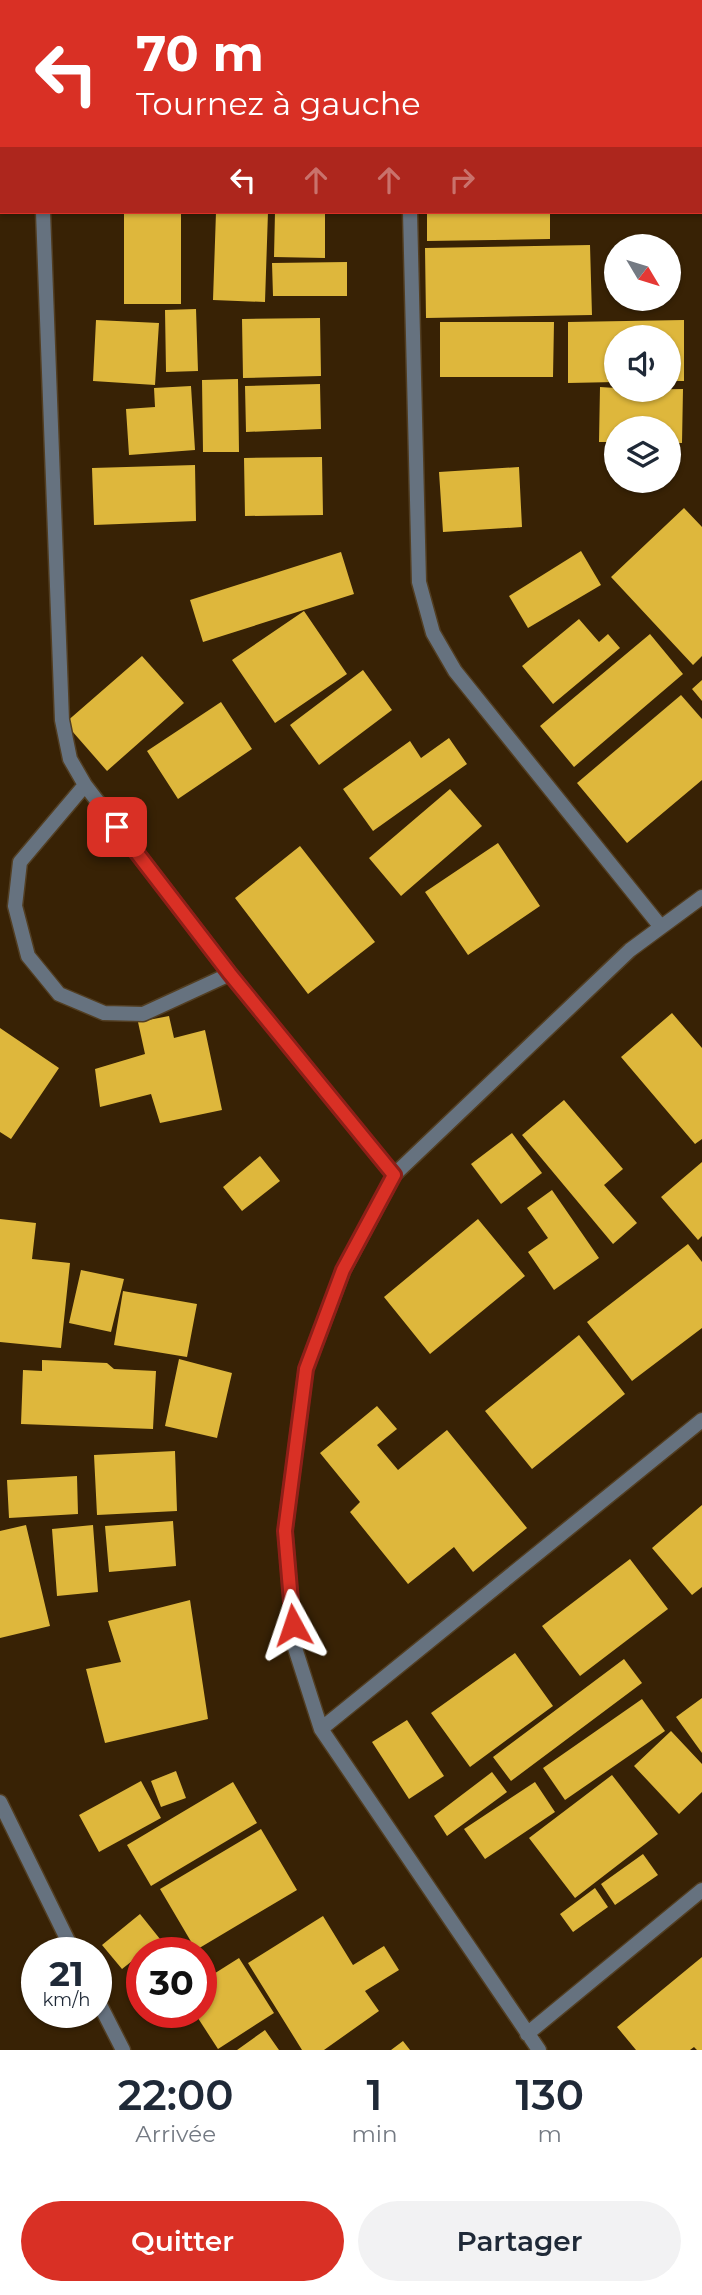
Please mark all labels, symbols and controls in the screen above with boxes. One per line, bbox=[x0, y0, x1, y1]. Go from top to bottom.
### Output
text: 70 m bbox=[136, 24, 264, 83]
icon: left bbox=[21, 28, 112, 119]
text: Tournez à gauche bbox=[136, 84, 421, 123]
icon: left bbox=[224, 161, 262, 199]
icon: ahead bbox=[297, 161, 335, 199]
icon: ahead bbox=[370, 161, 408, 199]
icon: right bbox=[443, 161, 481, 199]
north arrow bbox=[604, 234, 681, 312]
map controls bbox=[604, 234, 681, 493]
button: sound bbox=[604, 325, 681, 402]
button: layers bbox=[604, 416, 681, 493]
pin bbox=[87, 797, 147, 857]
icon: arrive bbox=[98, 808, 136, 846]
position arrow bbox=[256, 1588, 330, 1662]
speed limit sign: 30 bbox=[126, 1937, 217, 2028]
text: 21 bbox=[49, 1952, 84, 1995]
text: km/h bbox=[42, 1989, 91, 2011]
text: 22:00 bbox=[118, 2069, 234, 2121]
text: 1 bbox=[366, 2069, 382, 2121]
text: 130 bbox=[515, 2069, 584, 2121]
text: Arrivée bbox=[135, 2120, 216, 2148]
text: min bbox=[351, 2120, 398, 2148]
text: m bbox=[538, 2120, 562, 2148]
button: Quitter bbox=[21, 2201, 344, 2281]
button: Partager bbox=[358, 2201, 681, 2281]

